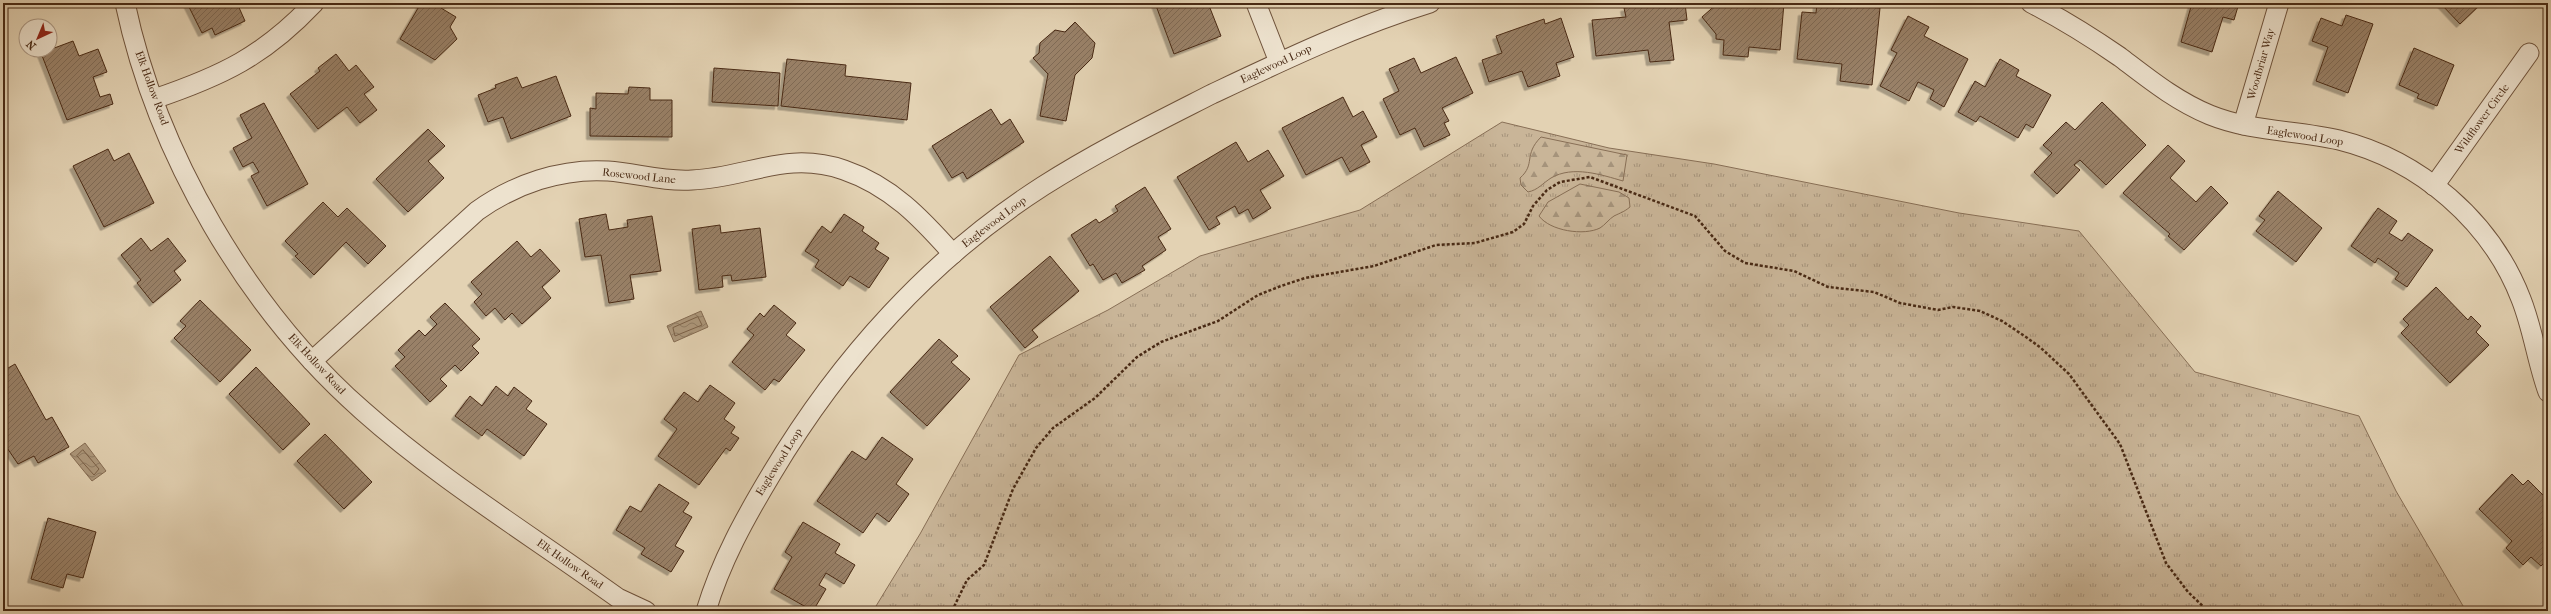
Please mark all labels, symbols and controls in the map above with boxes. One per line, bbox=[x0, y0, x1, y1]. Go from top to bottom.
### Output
north arrow bbox=[18, 18, 58, 58]
street label: Woodbriar Way bbox=[2244, 26, 2278, 102]
text: N bbox=[23, 37, 39, 52]
street label: Eaglewood Loop bbox=[1238, 42, 1314, 86]
street label: Elk Hollow Road bbox=[133, 49, 172, 128]
street label: Wildflower Circle bbox=[2452, 81, 2512, 157]
street label: Eaglewood Loop bbox=[2266, 124, 2344, 148]
street label: Rosewood Lane bbox=[602, 166, 677, 186]
street label: Eaglewood Loop bbox=[959, 194, 1029, 250]
street label: Elk Hollow Road bbox=[286, 331, 349, 398]
street label: Eaglewood Loop bbox=[753, 426, 805, 498]
street label: Elk Hollow Road bbox=[534, 536, 607, 592]

